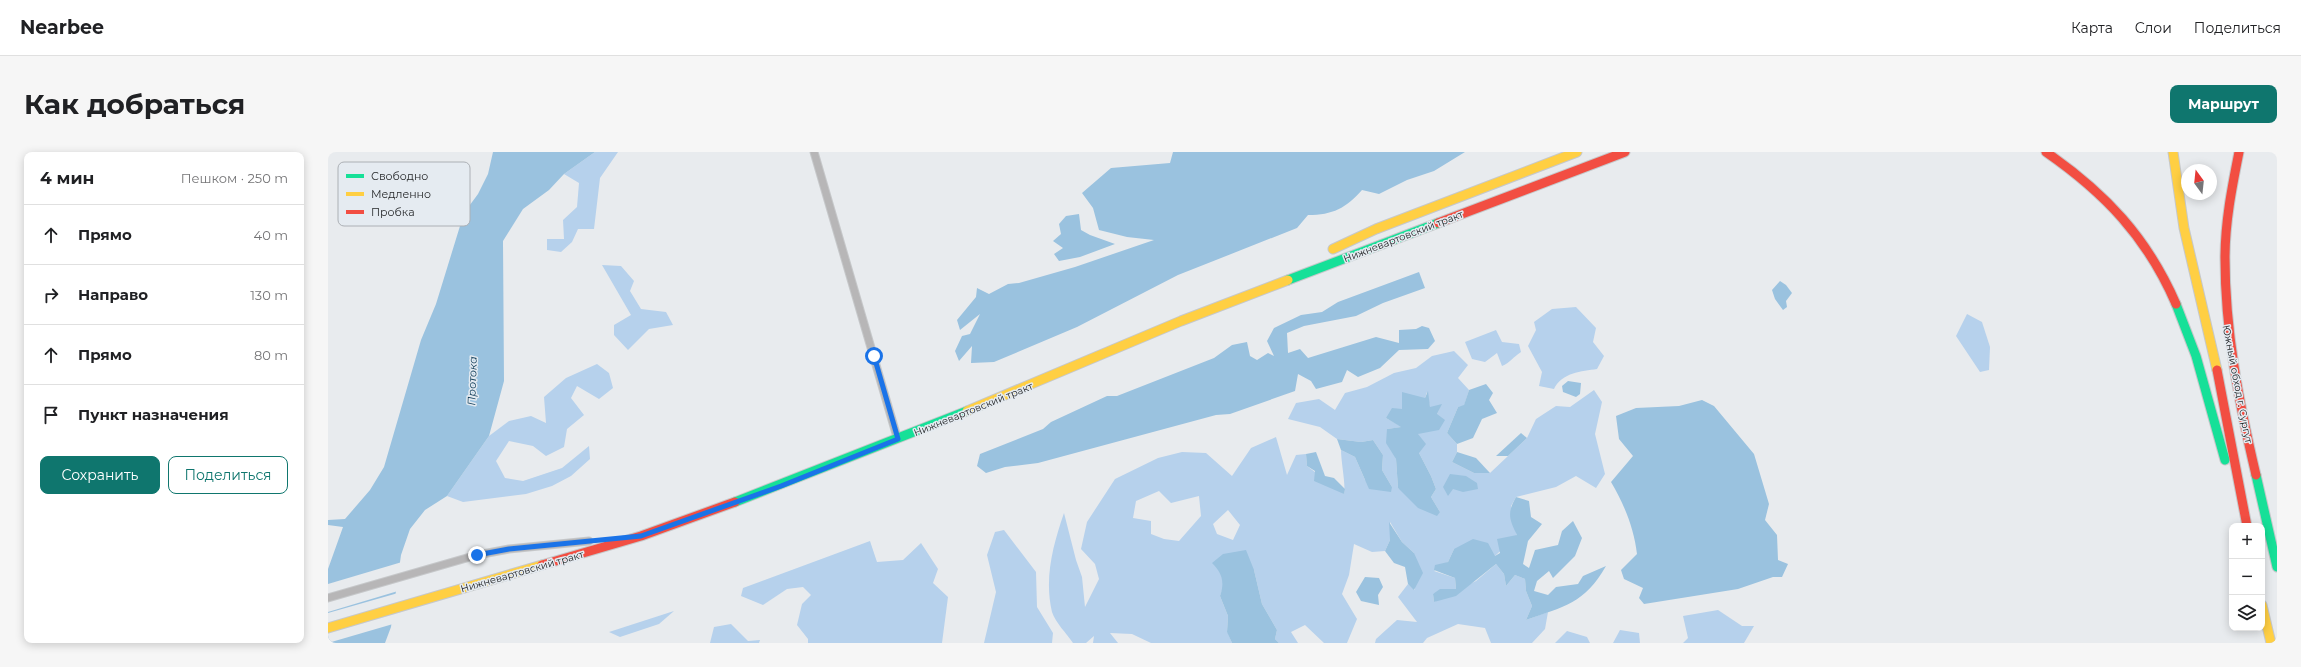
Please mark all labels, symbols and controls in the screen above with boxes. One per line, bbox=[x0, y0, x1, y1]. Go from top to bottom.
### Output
text: Nearbee bbox=[20, 16, 104, 39]
text: Карта bbox=[2071, 19, 2113, 37]
text: Слои bbox=[2135, 19, 2172, 37]
text: Поделиться bbox=[2194, 19, 2281, 37]
button: Маршрут bbox=[2170, 85, 2277, 123]
text: Как добраться bbox=[24, 87, 245, 121]
legend bbox=[338, 162, 470, 226]
north arrow bbox=[2181, 164, 2217, 200]
text: 4 мин bbox=[40, 168, 94, 188]
text: Свободно bbox=[371, 169, 428, 183]
text: Пешком · 250 m bbox=[181, 170, 288, 186]
text: Медленно bbox=[371, 187, 431, 201]
text: Пробка bbox=[371, 205, 415, 219]
street label: Нижневартовский тракт bbox=[1341, 207, 1465, 265]
icon: ahead bbox=[40, 224, 62, 246]
text: Прямо bbox=[78, 225, 132, 244]
text: 40 m bbox=[254, 227, 288, 243]
icon: right bbox=[40, 284, 62, 306]
text: Направо bbox=[78, 285, 148, 304]
text: 130 m bbox=[250, 287, 288, 303]
street label: Южный обход г. Сургут bbox=[2220, 324, 2255, 445]
icon: ahead bbox=[40, 344, 62, 366]
text: Прямо bbox=[78, 345, 132, 364]
text: 80 m bbox=[254, 347, 288, 363]
route start bbox=[865, 347, 883, 365]
water label: Протока bbox=[464, 356, 480, 406]
street label: Нижневартовский тракт bbox=[912, 379, 1035, 439]
icon: arrive bbox=[40, 404, 62, 426]
text: Пункт назначения bbox=[78, 405, 229, 424]
button: Сохранить bbox=[40, 456, 160, 494]
button: Поделиться bbox=[168, 456, 288, 494]
map controls bbox=[2229, 523, 2265, 631]
button: + bbox=[2229, 523, 2265, 559]
route end bbox=[468, 546, 486, 564]
street label: Нижневартовский тракт bbox=[459, 548, 585, 595]
button: − bbox=[2229, 559, 2265, 595]
button: layers bbox=[2229, 595, 2265, 631]

